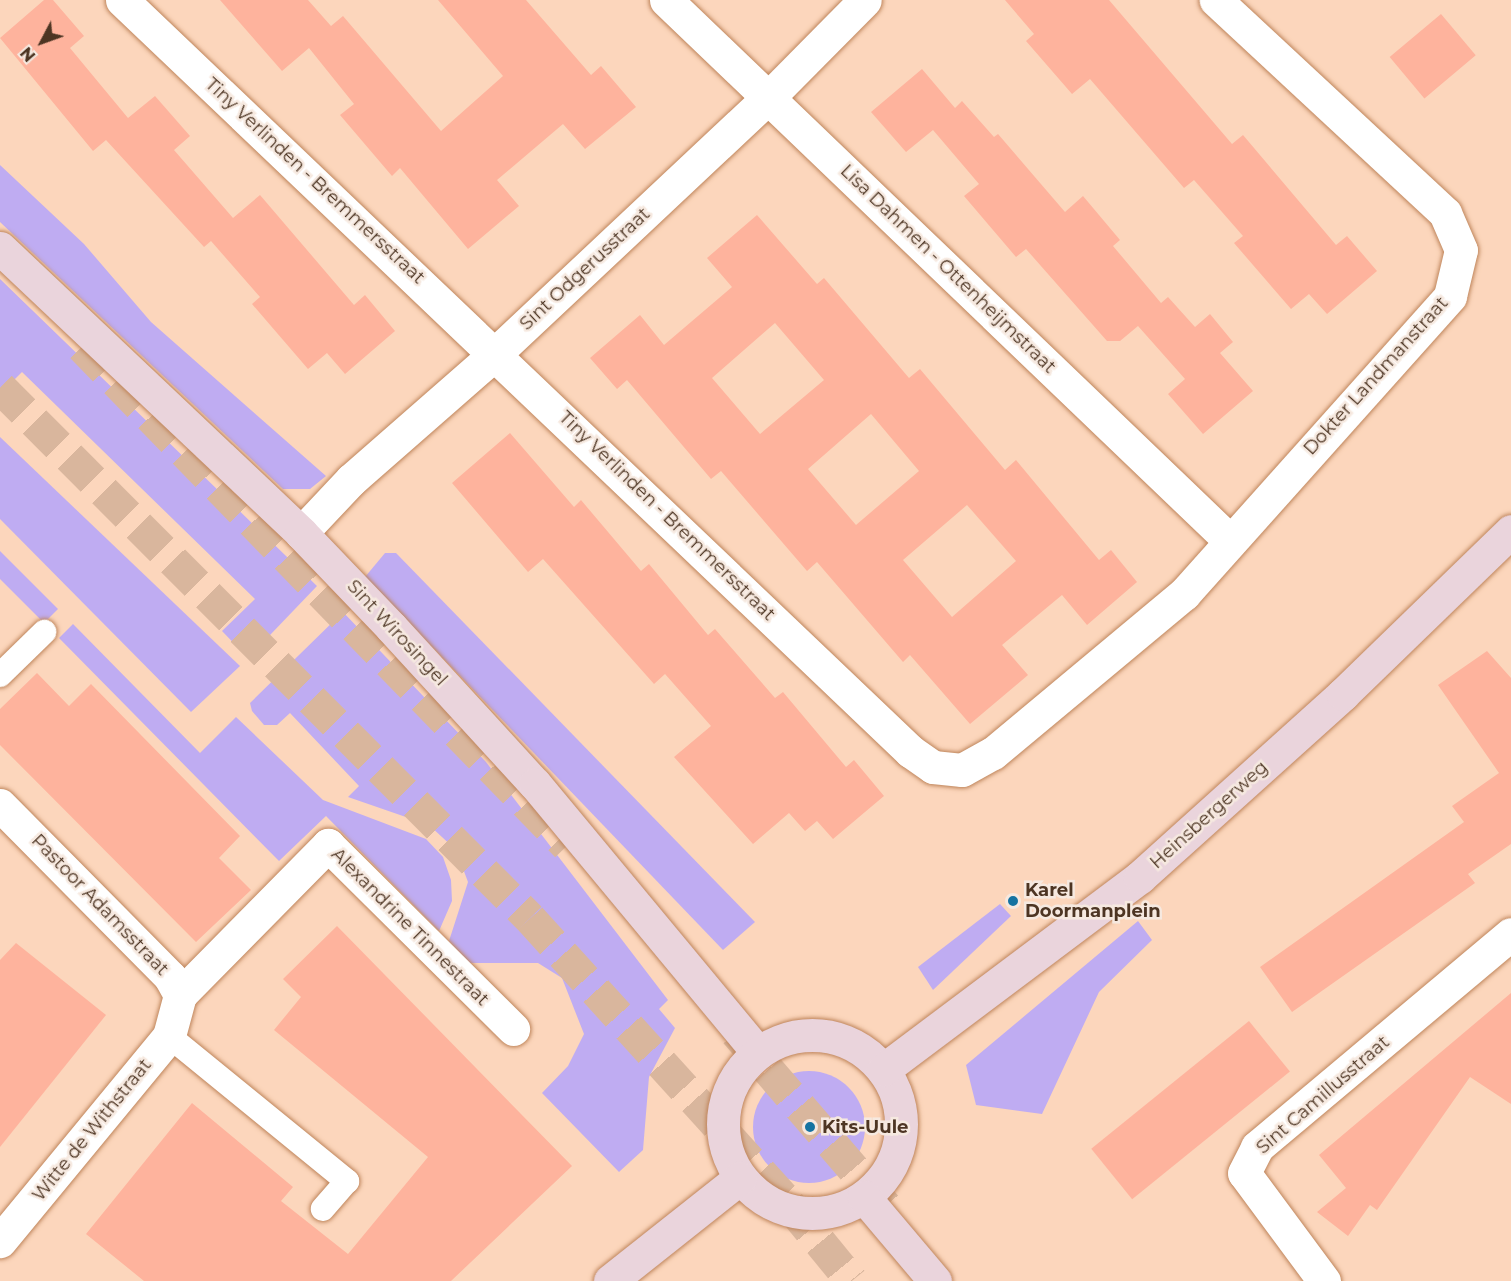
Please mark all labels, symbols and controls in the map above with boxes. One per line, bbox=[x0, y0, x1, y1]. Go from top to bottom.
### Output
north arrow bbox=[12, 12, 72, 72]
text: N bbox=[17, 43, 39, 65]
street label: Tiny Verlinden - Bremmersstraat bbox=[201, 74, 429, 288]
street label: Lisa Dahmen - Ottenheijmstraat bbox=[836, 160, 1060, 378]
street label: Sint Odgerusstraat bbox=[516, 203, 654, 335]
street label: Dokter Landmanstraat bbox=[1299, 292, 1453, 460]
street label: Tiny Verlinden - Bremmersstraat bbox=[554, 407, 780, 625]
street label: Sint Wirosingel bbox=[342, 576, 452, 690]
street label: Heinsbergerweg bbox=[1146, 757, 1272, 873]
street label: Pastoor Adamsstraat bbox=[27, 830, 173, 980]
street label: Alexandrine Tinnestraat bbox=[327, 844, 493, 1010]
place label: Karel Doormanplein bbox=[1025, 880, 1161, 922]
marker: Karel Doormanplein bbox=[1006, 894, 1020, 908]
street label: Sint Camillusstraat bbox=[1252, 1031, 1394, 1159]
street label: Witte de Withstraat bbox=[28, 1055, 156, 1205]
place label: Kits-Uule bbox=[822, 1116, 908, 1138]
marker: Kits-Uule bbox=[803, 1120, 817, 1134]

